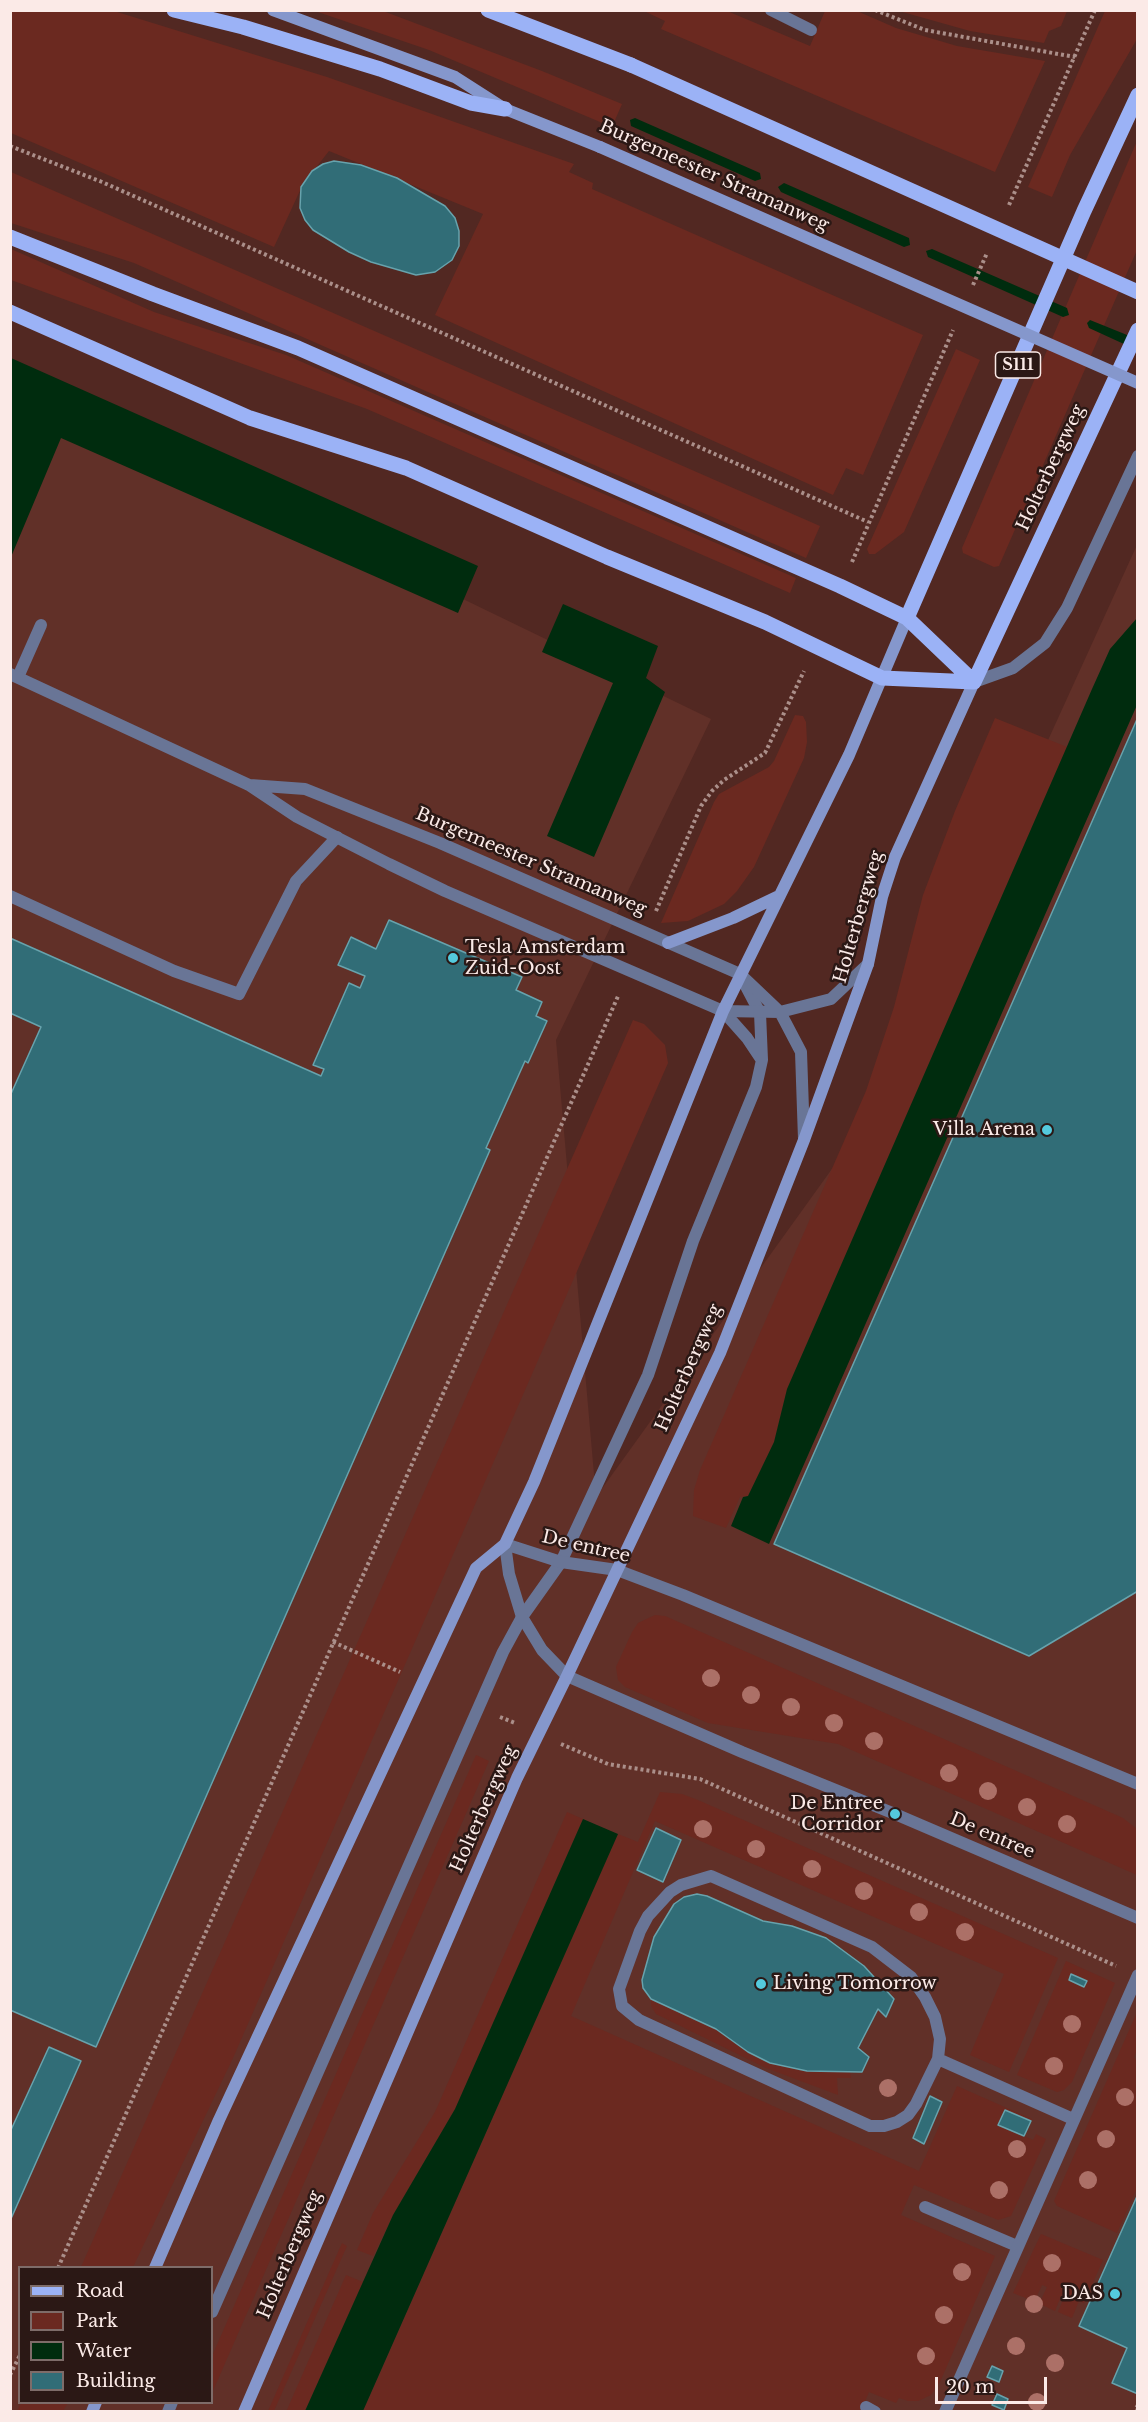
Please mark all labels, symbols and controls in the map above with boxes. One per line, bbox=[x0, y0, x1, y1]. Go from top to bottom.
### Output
street label: Burgemeester Stramanweg bbox=[596, 116, 832, 236]
road number: S111 bbox=[996, 352, 1040, 378]
street label: Holterbergweg bbox=[1012, 401, 1090, 535]
street label: Burgemeester Stramanweg bbox=[412, 803, 650, 921]
street label: Holterbergweg bbox=[830, 848, 888, 986]
place label: Tesla Amsterdam Zuid-Oost bbox=[465, 937, 625, 980]
marker: Tesla Amsterdam Zuid-Oost bbox=[446, 951, 460, 965]
place label: Villa Arena bbox=[933, 1119, 1035, 1141]
marker: Villa Arena bbox=[1040, 1123, 1054, 1137]
street label: Holterbergweg bbox=[651, 1301, 727, 1435]
street label: De entree bbox=[540, 1526, 632, 1568]
street label: Holterbergweg bbox=[446, 1742, 522, 1876]
place label: De Entree Corridor bbox=[790, 1793, 883, 1836]
marker: De Entree Corridor bbox=[888, 1807, 902, 1821]
street label: De entree bbox=[946, 1808, 1038, 1864]
place label: Living Tomorrow bbox=[773, 1973, 937, 1995]
marker: Living Tomorrow bbox=[754, 1977, 768, 1991]
street label: Holterbergweg bbox=[253, 2188, 327, 2322]
legend bbox=[18, 2266, 213, 2404]
text: Road bbox=[76, 2280, 124, 2302]
place label: DAS bbox=[1062, 2283, 1103, 2305]
marker: DAS bbox=[1108, 2287, 1122, 2301]
text: Park bbox=[76, 2310, 118, 2332]
text: Water bbox=[76, 2340, 131, 2362]
scale bar bbox=[938, 2365, 1050, 2403]
text: Building bbox=[76, 2370, 155, 2392]
text: 20 m bbox=[946, 2376, 994, 2398]

